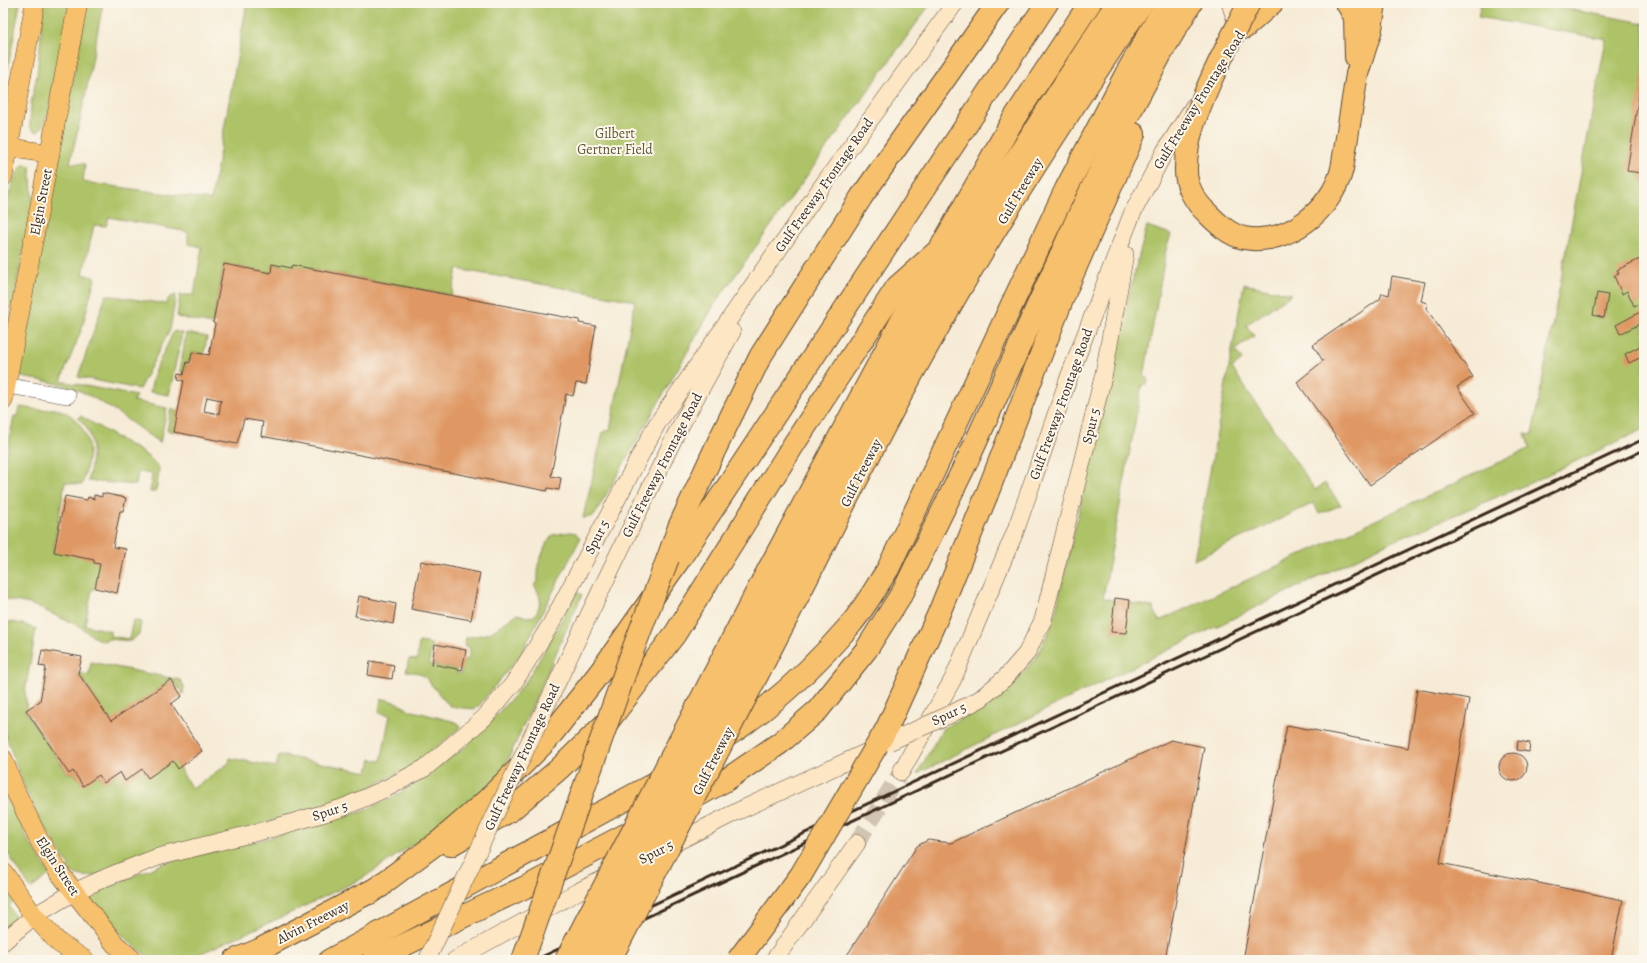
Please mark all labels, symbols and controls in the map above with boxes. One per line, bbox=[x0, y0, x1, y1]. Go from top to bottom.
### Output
street label: Gulf Freeway Frontage Road bbox=[1149, 27, 1250, 173]
street label: Gulf Freeway Frontage Road bbox=[770, 114, 878, 256]
park label: Gilbert Gertner Field bbox=[577, 124, 653, 159]
street label: Gulf Freeway bbox=[993, 154, 1048, 228]
street label: Elgin Street bbox=[25, 167, 57, 237]
street label: Gulf Freeway Frontage Road bbox=[1025, 325, 1097, 482]
street label: Gulf Freeway Frontage Road bbox=[617, 389, 707, 541]
street label: Spur 5 bbox=[1077, 406, 1105, 446]
street label: Gulf Freeway bbox=[836, 435, 887, 510]
street label: Spur 5 bbox=[580, 516, 614, 558]
street label: Gulf Freeway Frontage Road bbox=[480, 680, 565, 834]
street label: Spur 5 bbox=[928, 698, 970, 730]
street label: Gulf Freeway bbox=[688, 723, 739, 798]
street label: Spur 5 bbox=[310, 796, 350, 826]
street label: Elgin Street bbox=[32, 833, 85, 900]
street label: Spur 5 bbox=[635, 835, 677, 869]
street label: Alvin Freeway bbox=[273, 895, 353, 949]

